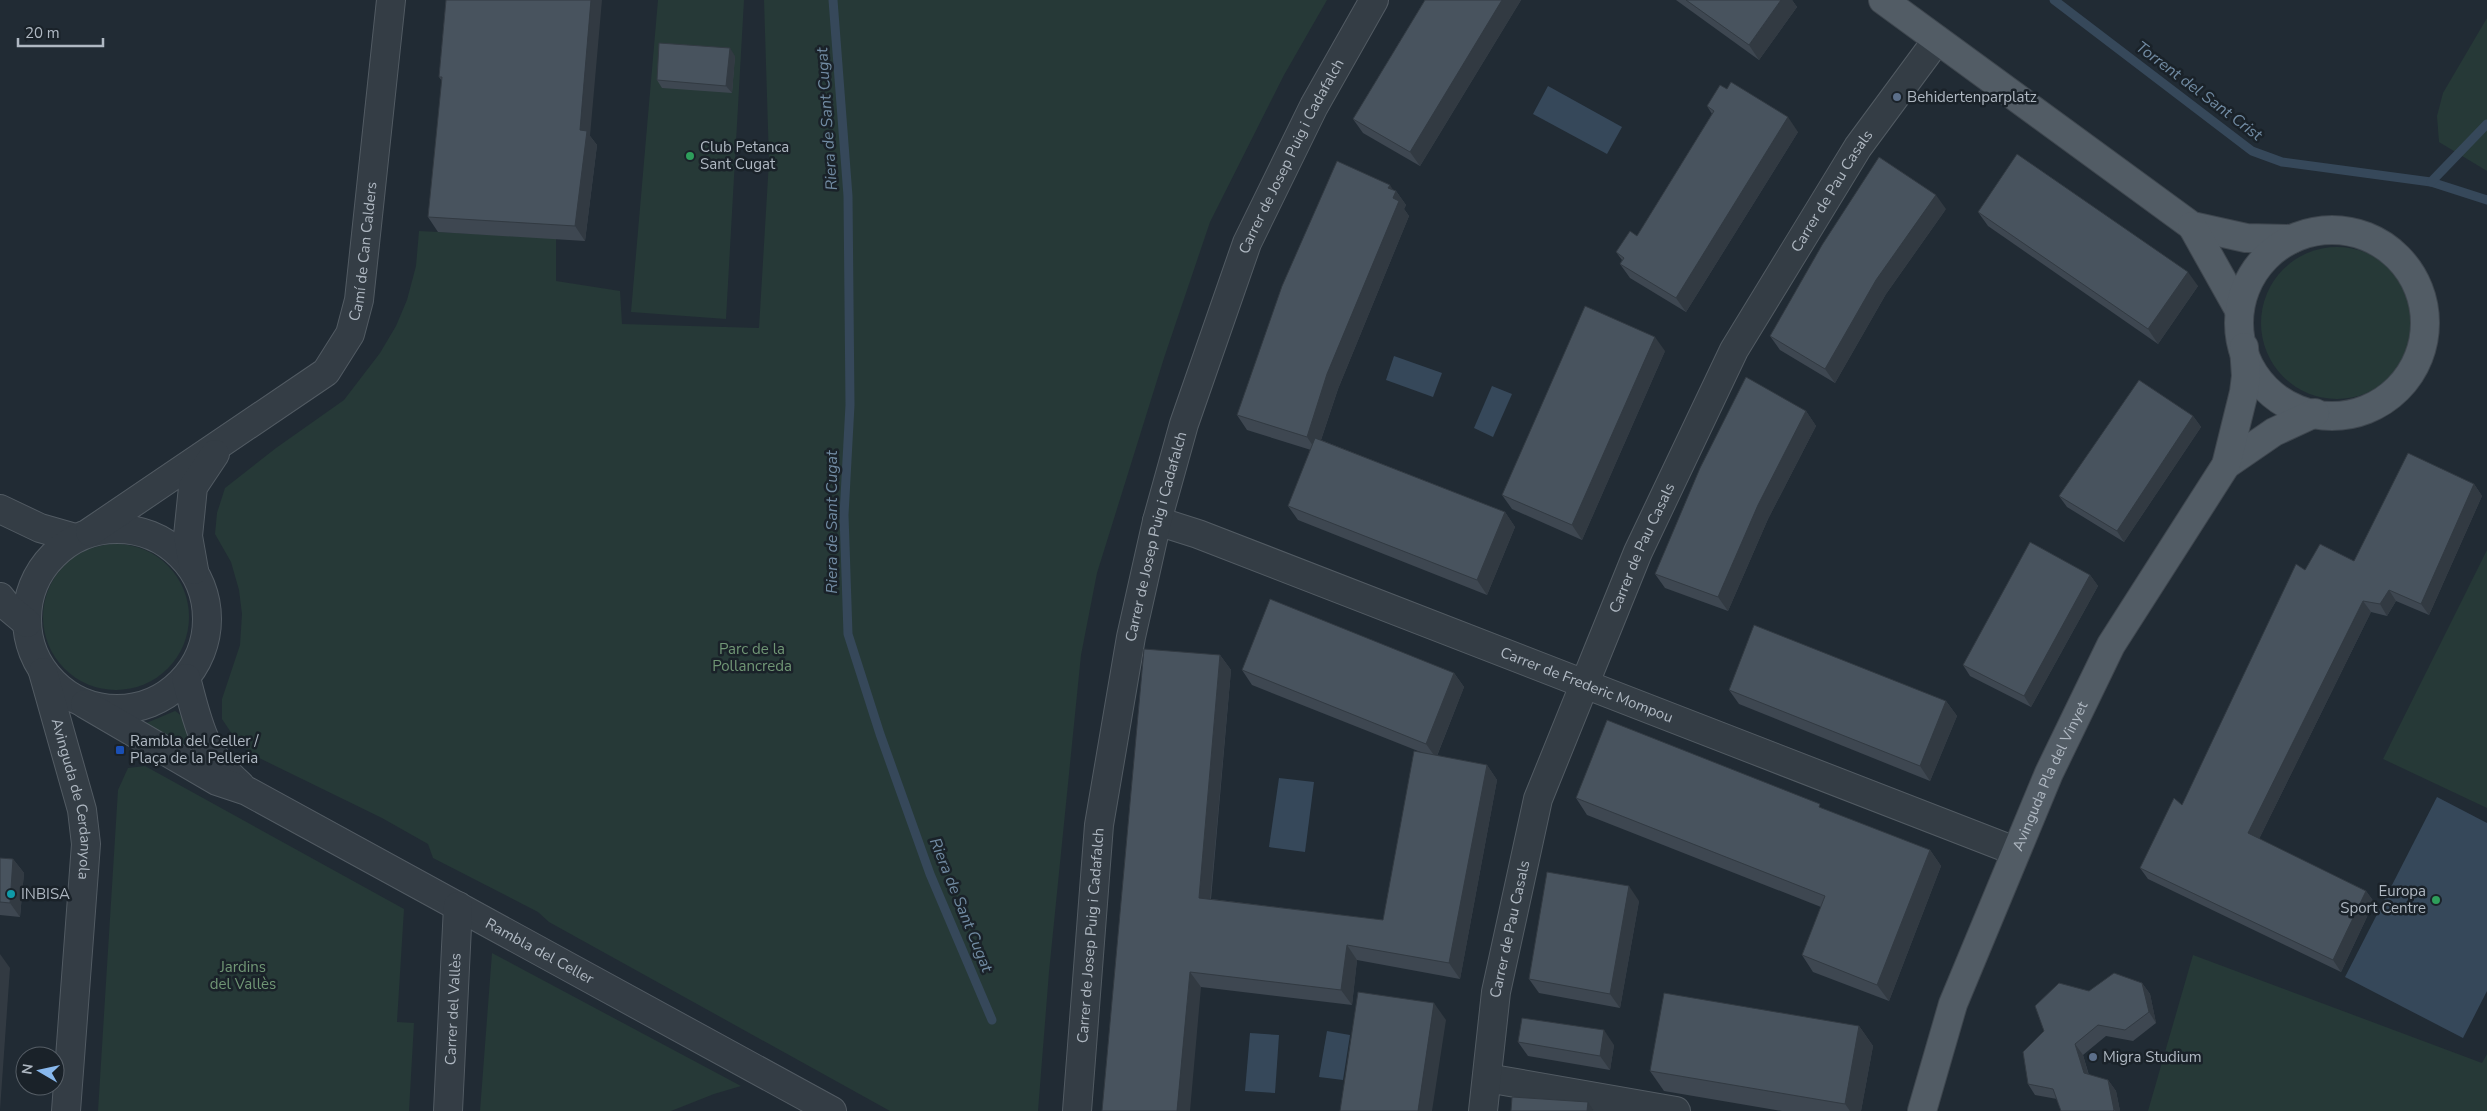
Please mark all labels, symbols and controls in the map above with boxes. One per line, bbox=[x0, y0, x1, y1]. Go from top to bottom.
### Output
scale bar bbox=[18, 15, 102, 47]
text: 20 m bbox=[25, 23, 60, 43]
water label: Torrent del Sant Crist bbox=[2131, 36, 2267, 146]
water label: Riera de Sant Cugat bbox=[811, 46, 843, 191]
street label: Carrer de Josep Puig i Cadafalch bbox=[1234, 55, 1349, 256]
place label: Behidertenparplatz bbox=[1907, 87, 2037, 107]
marker: Behidertenparplatz bbox=[1891, 91, 1903, 103]
street label: Carrer de Pau Casals bbox=[1786, 126, 1877, 256]
place label: Club Petanca Sant Cugat bbox=[700, 137, 789, 174]
marker: Club Petanca Sant Cugat bbox=[684, 150, 696, 162]
street label: Camí de Can Calders bbox=[344, 181, 382, 323]
street label: Carrer de Josep Puig i Cadafalch bbox=[1120, 429, 1191, 644]
water label: Riera de Sant Cugat bbox=[821, 450, 843, 594]
street label: Carrer de Pau Casals bbox=[1604, 480, 1679, 616]
park label: Parc de la Pollancreda bbox=[712, 639, 792, 676]
street label: Carrer de Frederic Mompou bbox=[1498, 642, 1676, 727]
street label: Avinguda Pla del Vinyet bbox=[2008, 697, 2093, 854]
street label: Avinguda de Cerdanyola bbox=[47, 716, 96, 881]
place label: Rambla del Celler / Plaça de la Pelleria bbox=[130, 731, 259, 768]
marker: Rambla del Celler / Plaça de la Pelleria bbox=[114, 744, 126, 756]
street label: Carrer de Josep Puig i Cadafalch bbox=[1072, 827, 1109, 1044]
water label: Riera de Sant Cugat bbox=[924, 834, 998, 976]
street label: Carrer de Pau Casals bbox=[1485, 859, 1534, 999]
place label: Europa Sport Centre bbox=[2340, 881, 2426, 918]
place label: INBISA bbox=[21, 884, 70, 904]
marker: INBISA bbox=[5, 888, 17, 900]
marker: Europa Sport Centre bbox=[2430, 894, 2442, 906]
street label: Rambla del Celler bbox=[482, 913, 598, 989]
street label: Carrer del Vallès bbox=[440, 953, 466, 1066]
park label: Jardins del Vallès bbox=[210, 957, 276, 994]
north arrow bbox=[15, 1046, 65, 1096]
place label: Migra Studium bbox=[2103, 1047, 2202, 1067]
marker: Migra Studium bbox=[2087, 1051, 2099, 1063]
text: N bbox=[17, 1062, 38, 1076]

